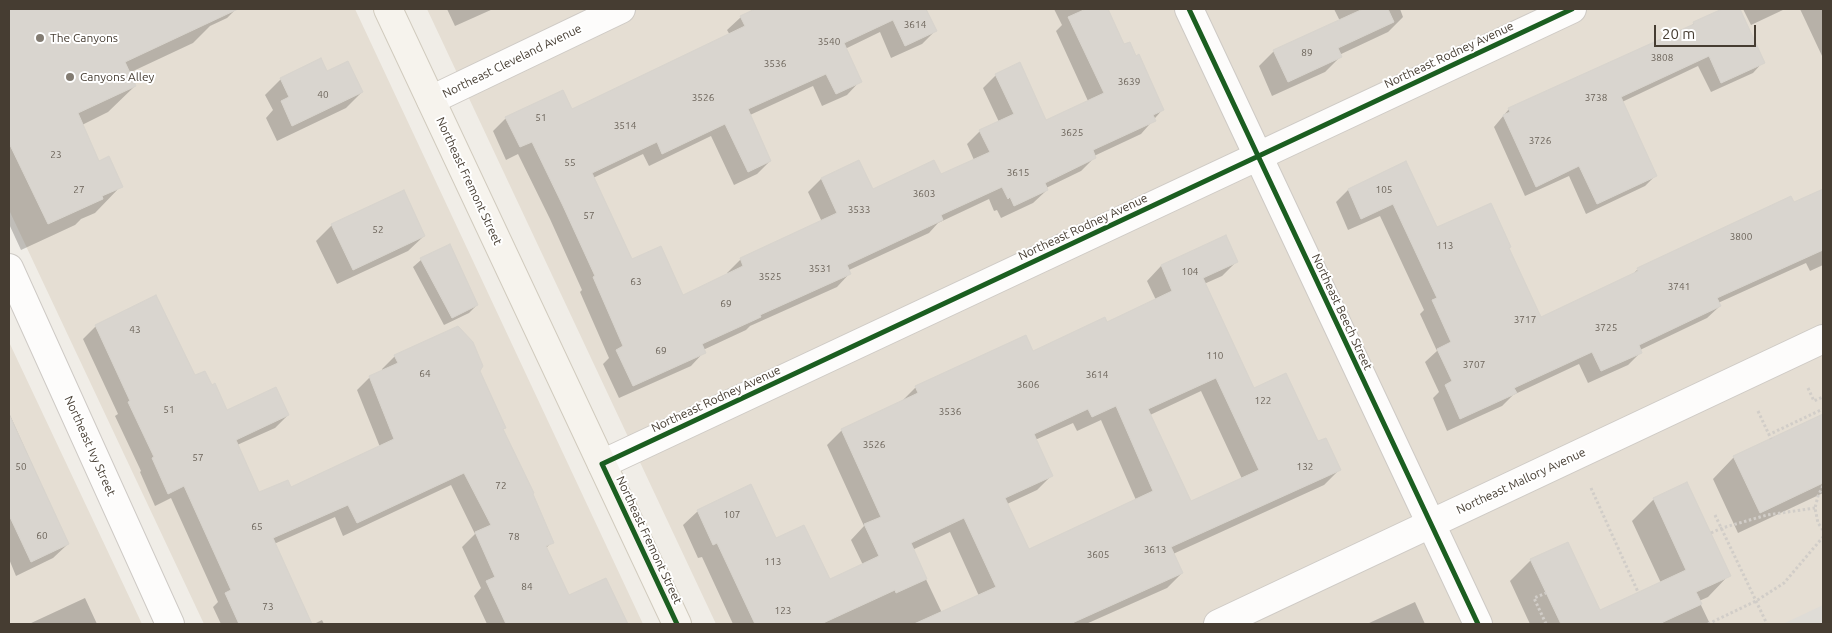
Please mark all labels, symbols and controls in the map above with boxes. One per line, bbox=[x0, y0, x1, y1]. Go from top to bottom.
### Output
scale bar bbox=[1657, 15, 1760, 47]
house number: 3614 bbox=[904, 19, 926, 31]
street label: Northeast Rodney Avenue bbox=[1382, 19, 1516, 91]
street label: Northeast Cleveland Avenue bbox=[440, 21, 584, 101]
text: 20 m bbox=[1662, 25, 1695, 42]
place label: The Canyons bbox=[50, 31, 118, 45]
marker: The Canyons bbox=[34, 32, 46, 44]
house number: 3540 bbox=[818, 36, 840, 48]
house number: 89 bbox=[1301, 47, 1313, 59]
house number: 3808 bbox=[1651, 52, 1673, 64]
house number: 3536 bbox=[764, 58, 786, 70]
place label: Canyons Alley bbox=[80, 70, 154, 84]
marker: Canyons Alley bbox=[64, 71, 76, 83]
house number: 3639 bbox=[1118, 76, 1140, 88]
house number: 40 bbox=[317, 89, 329, 101]
house number: 3526 bbox=[692, 92, 714, 104]
house number: 3738 bbox=[1585, 92, 1607, 104]
house number: 51 bbox=[535, 112, 547, 124]
street label: Northeast Fremont Street bbox=[433, 115, 505, 247]
house number: 3514 bbox=[614, 120, 636, 132]
house number: 3625 bbox=[1061, 127, 1083, 139]
house number: 3726 bbox=[1529, 135, 1551, 147]
house number: 23 bbox=[50, 149, 62, 161]
house number: 55 bbox=[564, 157, 576, 169]
house number: 3615 bbox=[1007, 167, 1029, 179]
house number: 27 bbox=[73, 184, 85, 196]
house number: 105 bbox=[1376, 184, 1392, 196]
house number: 3603 bbox=[913, 188, 935, 200]
street label: Northeast Rodney Avenue bbox=[1016, 191, 1150, 263]
house number: 3533 bbox=[848, 204, 870, 216]
house number: 57 bbox=[583, 210, 595, 222]
house number: 52 bbox=[372, 224, 384, 236]
house number: 3800 bbox=[1730, 231, 1752, 243]
house number: 113 bbox=[1437, 240, 1453, 252]
street label: Northeast Beech Street bbox=[1309, 252, 1375, 372]
house number: 3531 bbox=[809, 263, 831, 275]
house number: 104 bbox=[1182, 266, 1198, 278]
house number: 3525 bbox=[759, 271, 781, 283]
house number: 63 bbox=[630, 276, 642, 288]
house number: 3741 bbox=[1668, 281, 1690, 293]
house number: 69 bbox=[720, 298, 732, 310]
house number: 3717 bbox=[1514, 314, 1536, 326]
house number: 3725 bbox=[1595, 322, 1617, 334]
house number: 43 bbox=[129, 324, 141, 336]
house number: 69 bbox=[655, 345, 667, 357]
house number: 110 bbox=[1207, 350, 1223, 362]
house number: 3707 bbox=[1463, 359, 1485, 371]
street label: Northeast Rodney Avenue bbox=[649, 363, 783, 435]
house number: 64 bbox=[419, 368, 431, 380]
house number: 3614 bbox=[1086, 369, 1108, 381]
house number: 3606 bbox=[1017, 379, 1039, 391]
street label: Northeast Ivy Street bbox=[61, 394, 119, 498]
house number: 122 bbox=[1255, 395, 1271, 407]
house number: 51 bbox=[163, 404, 175, 416]
house number: 3536 bbox=[939, 406, 961, 418]
house number: 3526 bbox=[863, 439, 885, 451]
street label: Northeast Mallory Avenue bbox=[1454, 445, 1588, 517]
house number: 57 bbox=[192, 452, 204, 464]
house number: 50 bbox=[15, 461, 27, 473]
house number: 132 bbox=[1297, 461, 1313, 473]
street label: Northeast Fremont Street bbox=[613, 474, 685, 606]
house number: 72 bbox=[495, 480, 507, 492]
house number: 107 bbox=[724, 509, 740, 521]
house number: 65 bbox=[251, 521, 263, 533]
house number: 60 bbox=[36, 530, 48, 542]
house number: 78 bbox=[508, 531, 520, 543]
house number: 3613 bbox=[1144, 544, 1166, 556]
house number: 3605 bbox=[1087, 549, 1109, 561]
house number: 113 bbox=[765, 556, 781, 568]
house number: 84 bbox=[521, 581, 533, 593]
house number: 73 bbox=[262, 601, 274, 613]
house number: 123 bbox=[775, 605, 791, 617]

